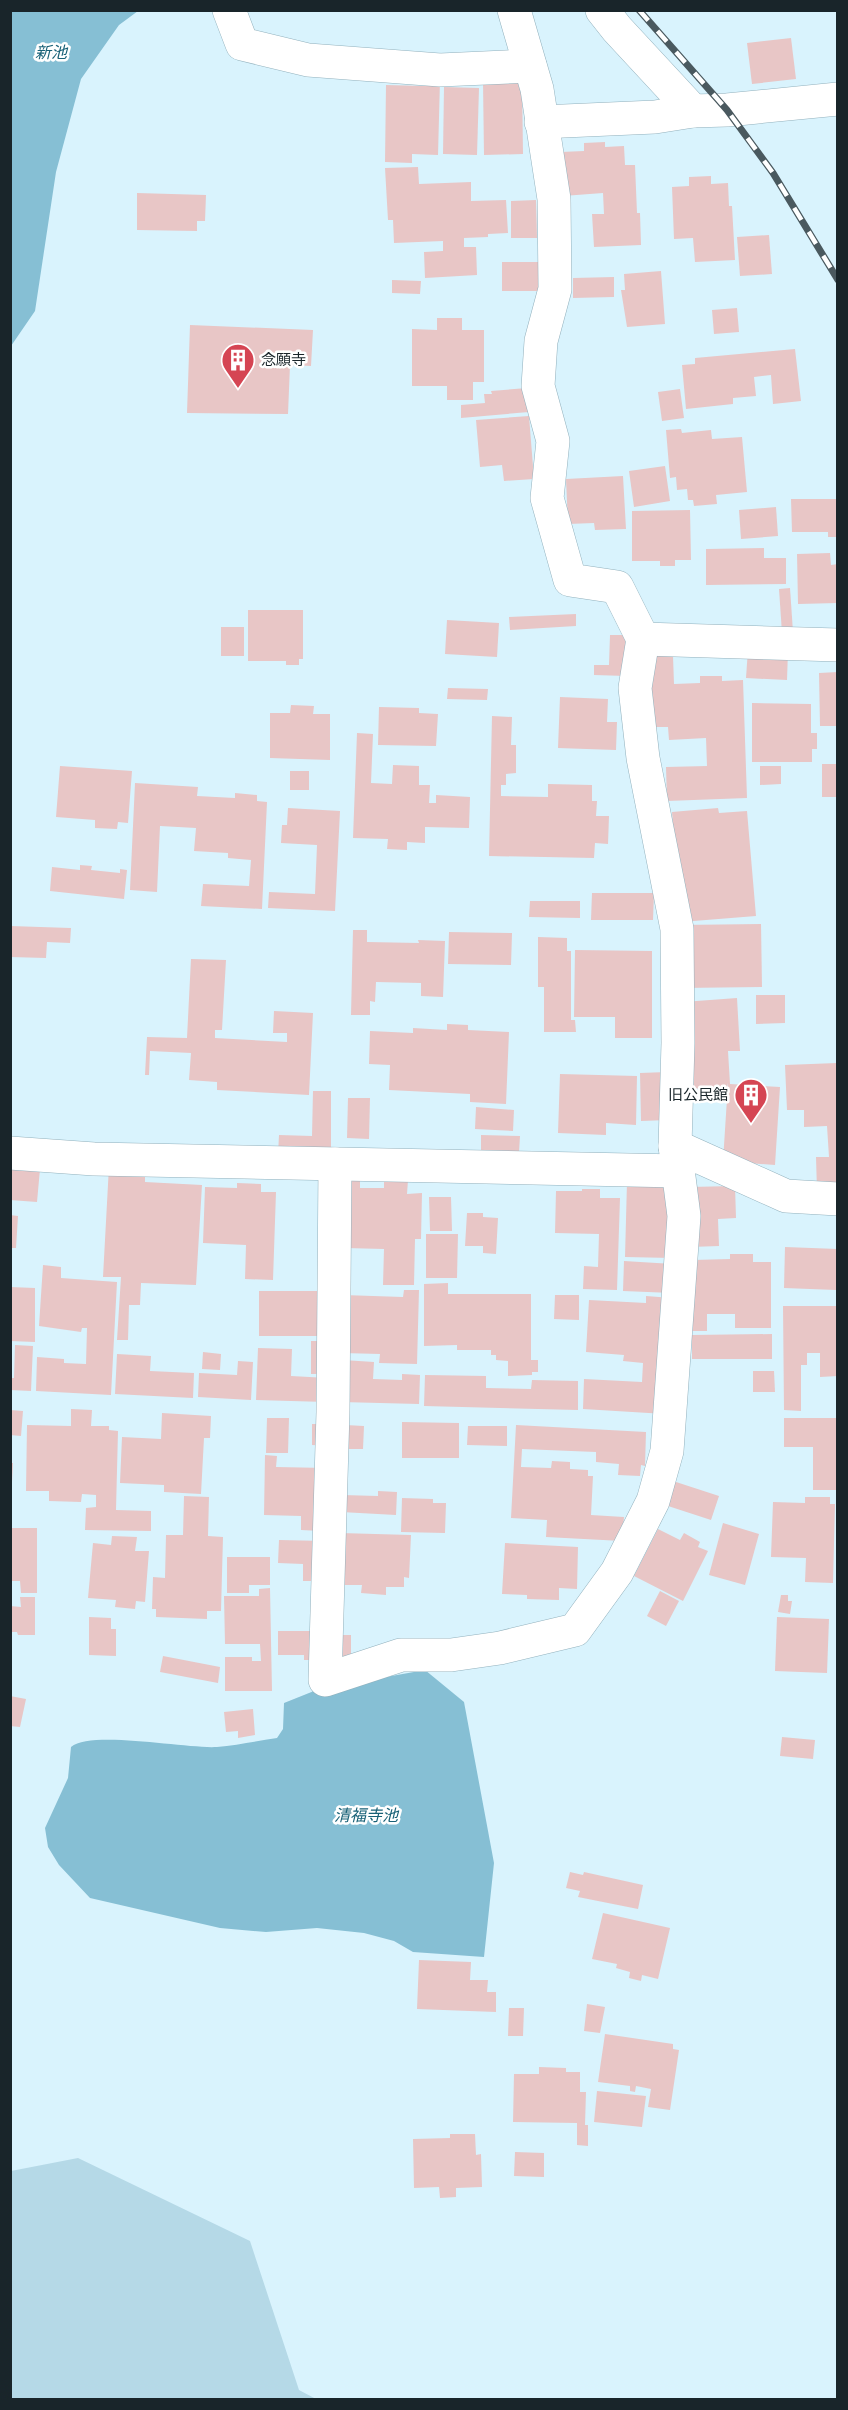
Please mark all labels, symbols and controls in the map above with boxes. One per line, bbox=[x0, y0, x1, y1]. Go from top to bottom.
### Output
water label: 新池 bbox=[35, 43, 69, 62]
building icon: 念願寺 bbox=[220, 342, 256, 389]
place label: 念願寺 bbox=[261, 351, 306, 369]
building icon: 旧公民館 bbox=[733, 1077, 769, 1124]
place label: 旧公民館 bbox=[668, 1086, 728, 1104]
water label: 清福寺池 bbox=[334, 1806, 400, 1825]

